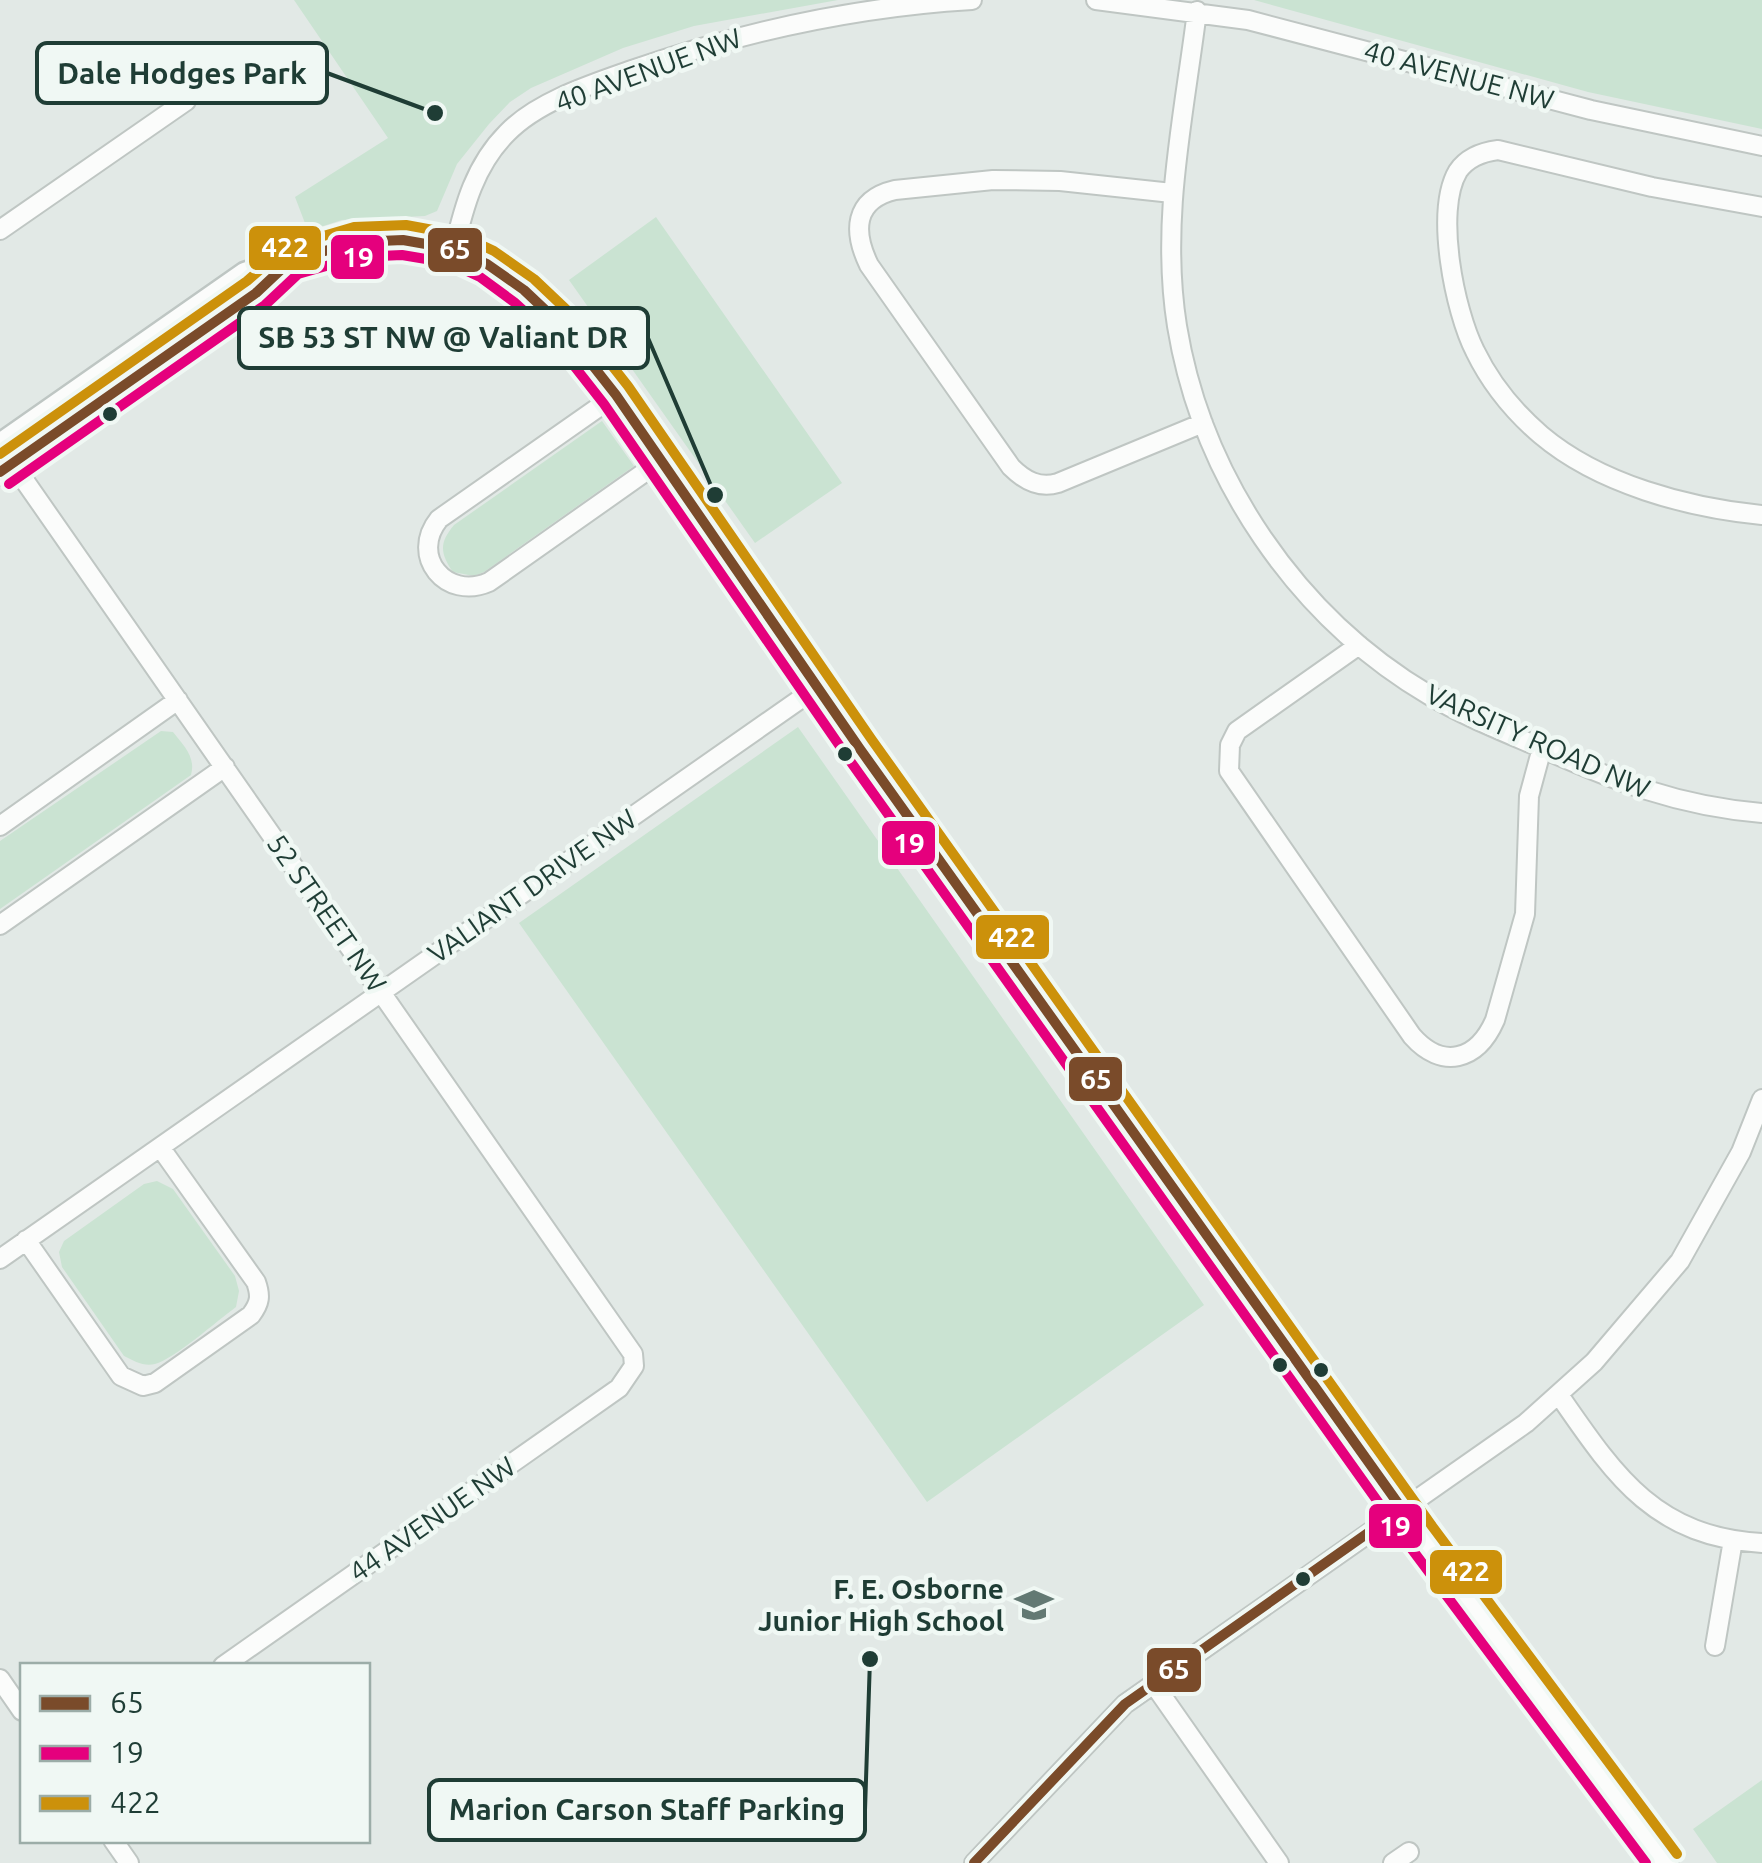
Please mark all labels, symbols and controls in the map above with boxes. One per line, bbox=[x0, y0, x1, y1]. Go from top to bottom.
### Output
street label: 40 AVENUE NW bbox=[551, 22, 745, 118]
street label: 40 AVENUE NW bbox=[1361, 34, 1557, 115]
callout: Dale Hodges Park bbox=[37, 43, 327, 103]
text: Dale Hodges Park bbox=[57, 56, 307, 90]
line badge: 422 bbox=[247, 224, 323, 272]
line badge: 65 bbox=[426, 226, 484, 274]
text: 422 bbox=[261, 231, 309, 262]
line badge: 19 bbox=[329, 233, 386, 281]
text: 65 bbox=[439, 233, 471, 264]
text: 19 bbox=[342, 241, 374, 272]
callout: SB 53 ST NW @ Valiant DR bbox=[239, 308, 648, 368]
text: SB 53 ST NW @ Valiant DR bbox=[258, 320, 628, 354]
unlabelled marker bbox=[100, 404, 120, 424]
street label: VARSITY ROAD NW bbox=[1421, 677, 1655, 804]
unlabelled marker bbox=[835, 744, 855, 764]
street label: VALIANT DRIVE NW bbox=[422, 802, 641, 969]
line badge: 19 bbox=[880, 819, 937, 867]
text: 19 bbox=[893, 827, 925, 858]
street label: 52 STREET NW bbox=[262, 828, 393, 997]
line badge: 422 bbox=[974, 913, 1051, 961]
text: 422 bbox=[988, 921, 1036, 952]
line badge: 65 bbox=[1067, 1055, 1124, 1103]
text: 65 bbox=[1080, 1063, 1112, 1094]
unlabelled marker bbox=[1270, 1355, 1290, 1375]
unlabelled marker bbox=[1311, 1360, 1331, 1380]
street label: 44 AVENUE NW bbox=[343, 1450, 521, 1587]
line badge: 19 bbox=[1367, 1502, 1424, 1550]
text: 19 bbox=[1379, 1510, 1411, 1541]
line badge: 422 bbox=[1428, 1548, 1504, 1596]
text: 422 bbox=[1442, 1555, 1490, 1586]
unlabelled marker bbox=[1293, 1569, 1313, 1589]
place label: F. E. Osborne Junior High School bbox=[758, 1573, 1004, 1636]
school or university icon: F. E. Osborne Junior High School bbox=[1013, 1584, 1055, 1626]
line badge: 65 bbox=[1145, 1646, 1203, 1694]
text: 65 bbox=[1158, 1653, 1190, 1684]
legend bbox=[20, 1663, 370, 1843]
text: 65 bbox=[110, 1685, 144, 1719]
text: 19 bbox=[110, 1735, 144, 1769]
callout: Marion Carson Staff Parking bbox=[429, 1780, 865, 1840]
text: 422 bbox=[110, 1785, 161, 1819]
text: Marion Carson Staff Parking bbox=[449, 1792, 845, 1826]

